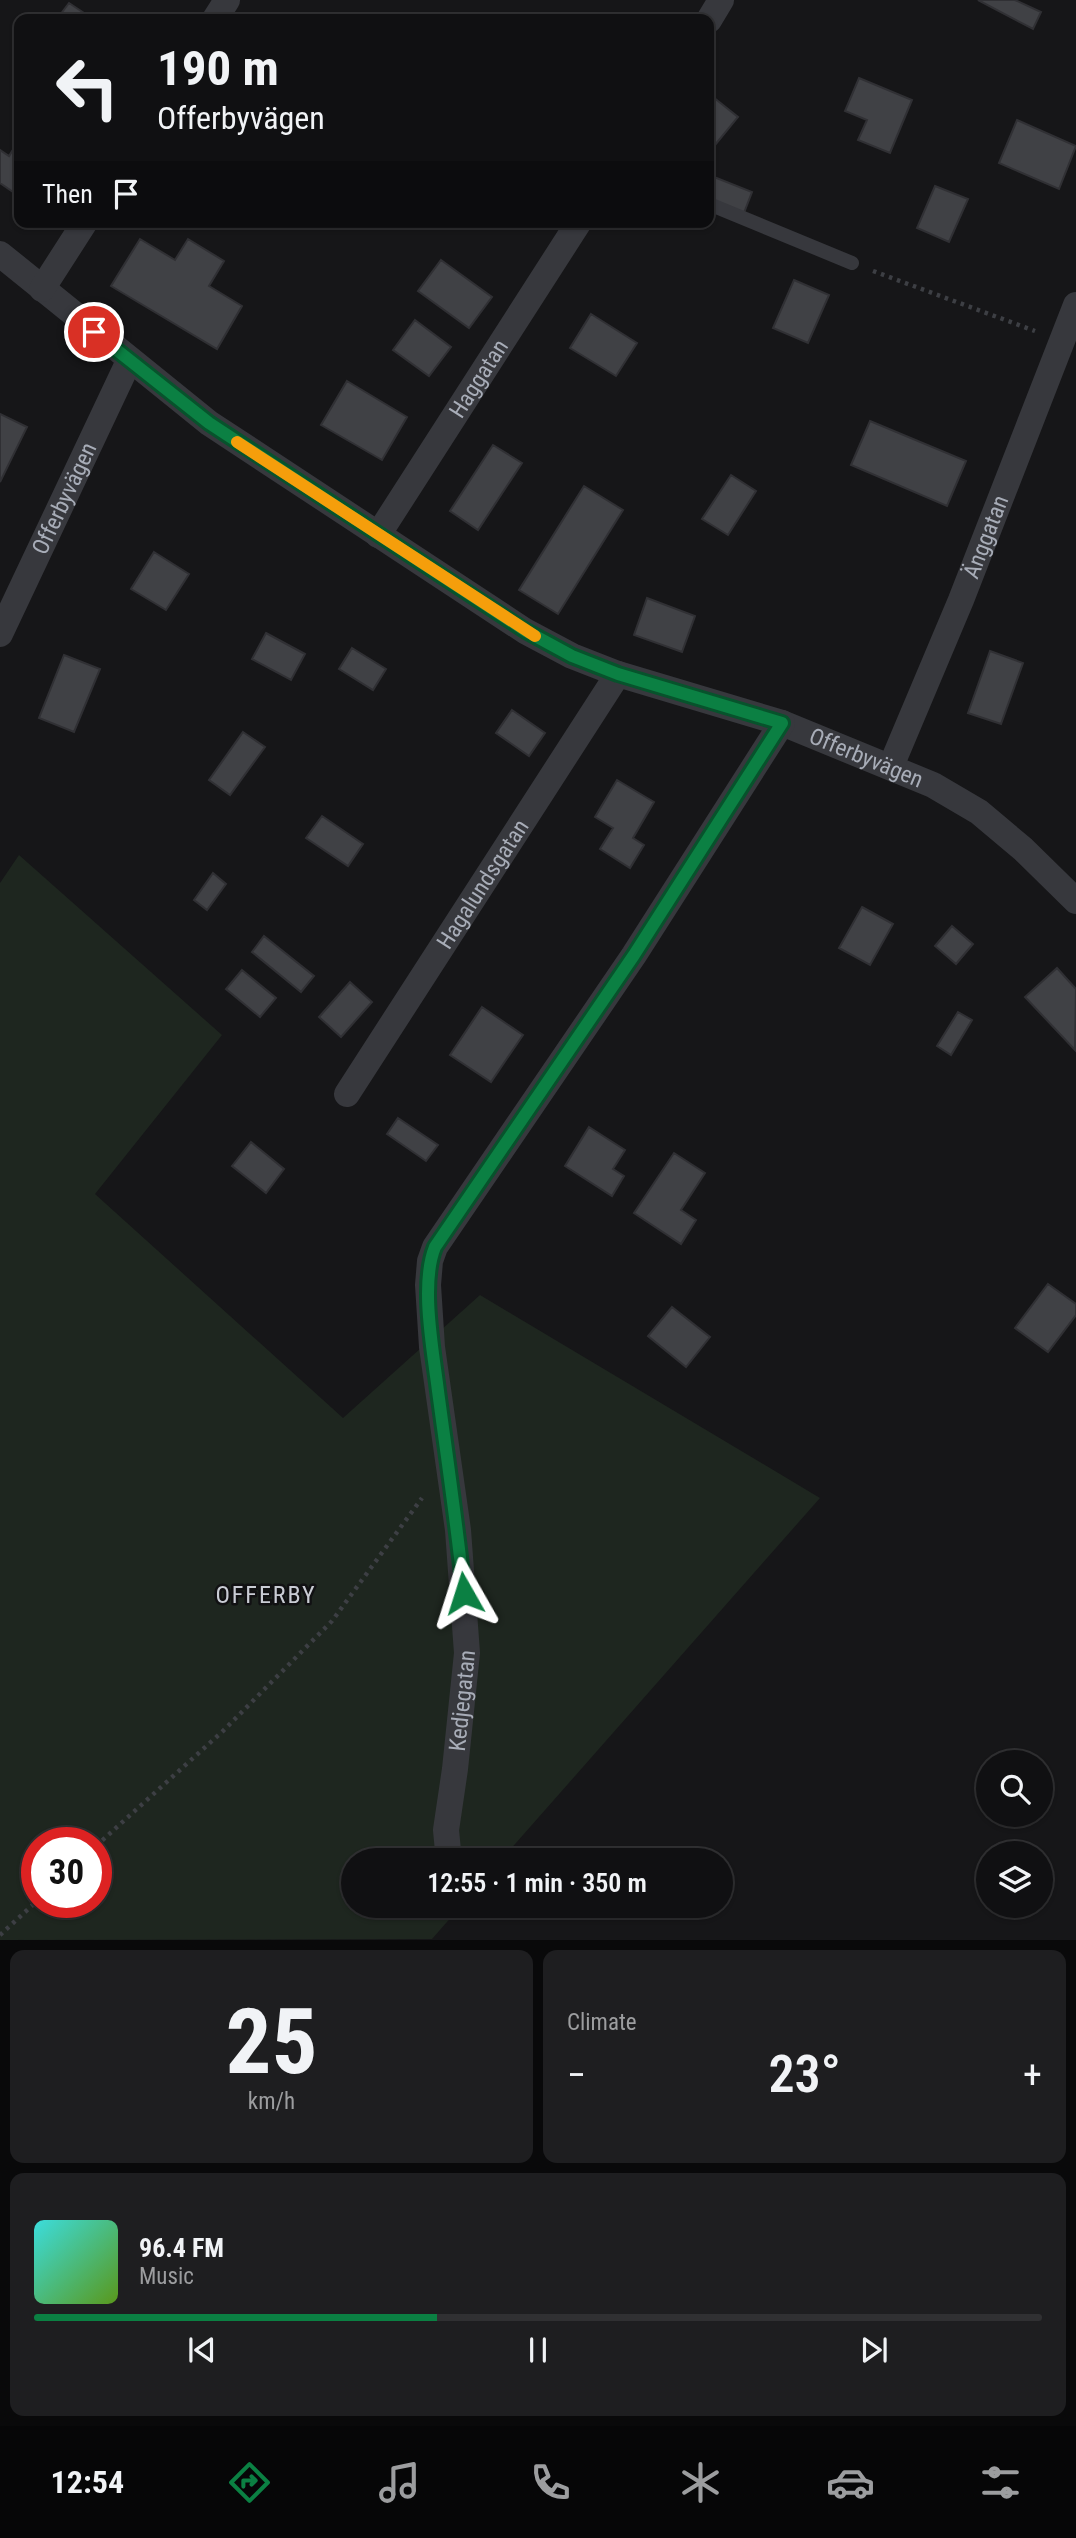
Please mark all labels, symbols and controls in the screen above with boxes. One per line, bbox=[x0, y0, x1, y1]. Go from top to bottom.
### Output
text: 190 m bbox=[157, 40, 279, 97]
icon: left bbox=[42, 42, 133, 133]
text: Offerbyvägen bbox=[157, 99, 325, 137]
icon: arrive bbox=[107, 175, 145, 213]
text: Then bbox=[42, 179, 93, 209]
pin bbox=[64, 302, 124, 362]
icon: arrive bbox=[75, 313, 113, 351]
street label: Haggatan bbox=[444, 334, 514, 423]
street label: Offerbyvägen bbox=[27, 438, 103, 559]
street label: Änggatan bbox=[958, 491, 1015, 582]
street label: Offerbyvägen bbox=[805, 723, 927, 793]
street label: Hagalundsgatan bbox=[431, 814, 535, 954]
position arrow bbox=[427, 1556, 501, 1630]
district label: OFFERBY bbox=[215, 1581, 317, 1609]
street label: Kedjegatan bbox=[444, 1649, 481, 1753]
map controls bbox=[976, 1750, 1053, 1918]
button: search bbox=[976, 1750, 1053, 1827]
speed limit sign: 30 bbox=[21, 1827, 112, 1918]
button: layers bbox=[976, 1841, 1053, 1918]
text: 12:55 · 1 min · 350 m bbox=[427, 1868, 647, 1898]
text: 25 bbox=[226, 1989, 317, 2095]
text: Climate bbox=[567, 2009, 637, 2036]
text: 23° bbox=[768, 2044, 841, 2105]
text: − bbox=[567, 2053, 586, 2097]
text: + bbox=[1023, 2053, 1042, 2097]
text: km/h bbox=[248, 2088, 295, 2115]
text: 96.4 FM bbox=[139, 2233, 224, 2263]
text: Music bbox=[139, 2263, 194, 2290]
icon: previous bbox=[183, 2331, 221, 2369]
icon: pause bbox=[519, 2331, 557, 2369]
icon: next bbox=[855, 2331, 893, 2369]
icon: directions bbox=[225, 2458, 274, 2507]
icon: music bbox=[375, 2458, 424, 2507]
icon: phone bbox=[526, 2458, 575, 2507]
icon: climate bbox=[676, 2458, 725, 2507]
icon: car bbox=[826, 2458, 875, 2507]
icon: filters bbox=[976, 2458, 1025, 2507]
text: 12:54 bbox=[51, 2463, 124, 2501]

